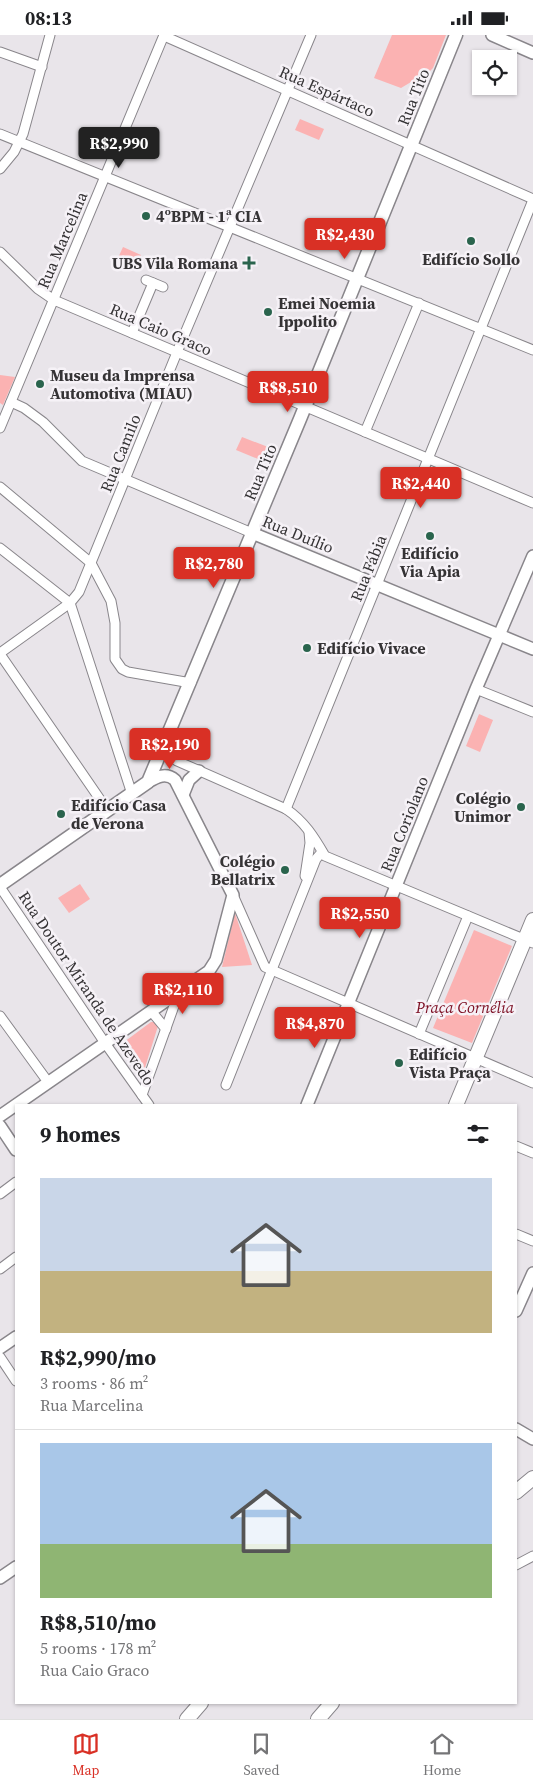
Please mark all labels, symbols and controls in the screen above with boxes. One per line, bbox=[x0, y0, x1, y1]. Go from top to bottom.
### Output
text: 08:13 bbox=[25, 5, 72, 31]
map controls bbox=[472, 50, 517, 95]
button: locate bbox=[472, 50, 517, 95]
street label: Rua Espártaco bbox=[276, 60, 378, 122]
street label: Rua Tito bbox=[392, 65, 434, 129]
pin: R$2,990 bbox=[73, 127, 165, 169]
text: R$2,990 bbox=[89, 132, 149, 154]
street label: Rua Marcelina bbox=[32, 187, 93, 292]
place label: 4ºBPM - 1ª CIA bbox=[156, 205, 262, 227]
marker: 4ºBPM - 1ª CIA bbox=[140, 210, 152, 222]
pin: R$2,430 bbox=[299, 217, 391, 260]
text: R$2,430 bbox=[315, 223, 375, 245]
marker: Edifício Sollo bbox=[465, 235, 477, 247]
place label: Edifício Sollo bbox=[422, 248, 520, 270]
place label: UBS Vila Romana bbox=[112, 252, 238, 274]
marker: UBS Vila Romana bbox=[242, 256, 256, 270]
place label: Emei Noemia Ippolito bbox=[278, 292, 376, 332]
street label: Rua Caio Graco bbox=[106, 298, 216, 361]
marker: Emei Noemia Ippolito bbox=[262, 306, 274, 318]
place label: Museu da Imprensa Automotiva (MIAU) bbox=[50, 364, 195, 404]
pin: R$8,510 bbox=[242, 371, 334, 413]
text: R$8,510 bbox=[258, 376, 318, 398]
marker: Museu da Imprensa Automotiva (MIAU) bbox=[34, 378, 46, 390]
street label: Rua Camilo bbox=[94, 411, 146, 495]
street label: Rua Tito bbox=[238, 440, 282, 504]
pin: R$2,440 bbox=[375, 467, 467, 509]
text: R$2,440 bbox=[391, 472, 451, 494]
street label: Rua Duílio bbox=[259, 510, 337, 558]
street label: Rua Fábia bbox=[345, 530, 392, 605]
marker: Edifício Via Apia bbox=[424, 530, 436, 542]
place label: Edifício Via Apia bbox=[400, 542, 461, 582]
pin: R$2,780 bbox=[168, 547, 260, 589]
text: R$2,780 bbox=[184, 552, 244, 574]
place label: Edifício Vivace bbox=[317, 637, 426, 659]
marker: Edifício Vivace bbox=[301, 642, 313, 654]
pin: R$2,190 bbox=[124, 727, 216, 770]
text: R$2,190 bbox=[140, 733, 200, 755]
street label: Rua Coriolano bbox=[375, 773, 433, 875]
place label: Colégio Unimor bbox=[454, 787, 512, 827]
place label: Edifício Casa de Verona bbox=[71, 794, 167, 834]
marker: Colégio Unimor bbox=[515, 801, 527, 813]
marker: Edifício Casa de Verona bbox=[55, 808, 67, 820]
place label: Colégio Bellatrix bbox=[211, 850, 275, 890]
marker: Colégio Bellatrix bbox=[279, 864, 291, 876]
street label: Rua Doutor Miranda de Azevedo bbox=[14, 886, 161, 1090]
pin: R$2,550 bbox=[314, 897, 406, 939]
text: R$2,550 bbox=[330, 902, 390, 924]
pin: R$2,110 bbox=[137, 973, 229, 1015]
text: R$2,110 bbox=[153, 978, 213, 1000]
park label: Praça Cornélia bbox=[415, 996, 515, 1018]
pin: R$4,870 bbox=[269, 1007, 361, 1049]
text: R$4,870 bbox=[285, 1012, 345, 1034]
place label: Edifício Vista Praça bbox=[409, 1043, 491, 1083]
marker: Edifício Vista Praça bbox=[393, 1057, 405, 1069]
text: 9 homes bbox=[40, 1120, 120, 1149]
icon: filters bbox=[464, 1120, 492, 1148]
icon: home bbox=[221, 1210, 311, 1300]
text: R$2,990/mo bbox=[40, 1343, 156, 1372]
text: 3 rooms · 86 m² bbox=[40, 1372, 148, 1394]
text: Rua Marcelina bbox=[40, 1394, 143, 1416]
icon: home bbox=[221, 1476, 311, 1566]
text: R$8,510/mo bbox=[40, 1608, 156, 1637]
text: 5 rooms · 178 m² bbox=[40, 1637, 156, 1659]
text: Rua Caio Graco bbox=[40, 1659, 149, 1681]
tab: Map bbox=[72, 1730, 100, 1780]
tab: Saved bbox=[243, 1730, 279, 1780]
tab: Home bbox=[423, 1730, 461, 1780]

